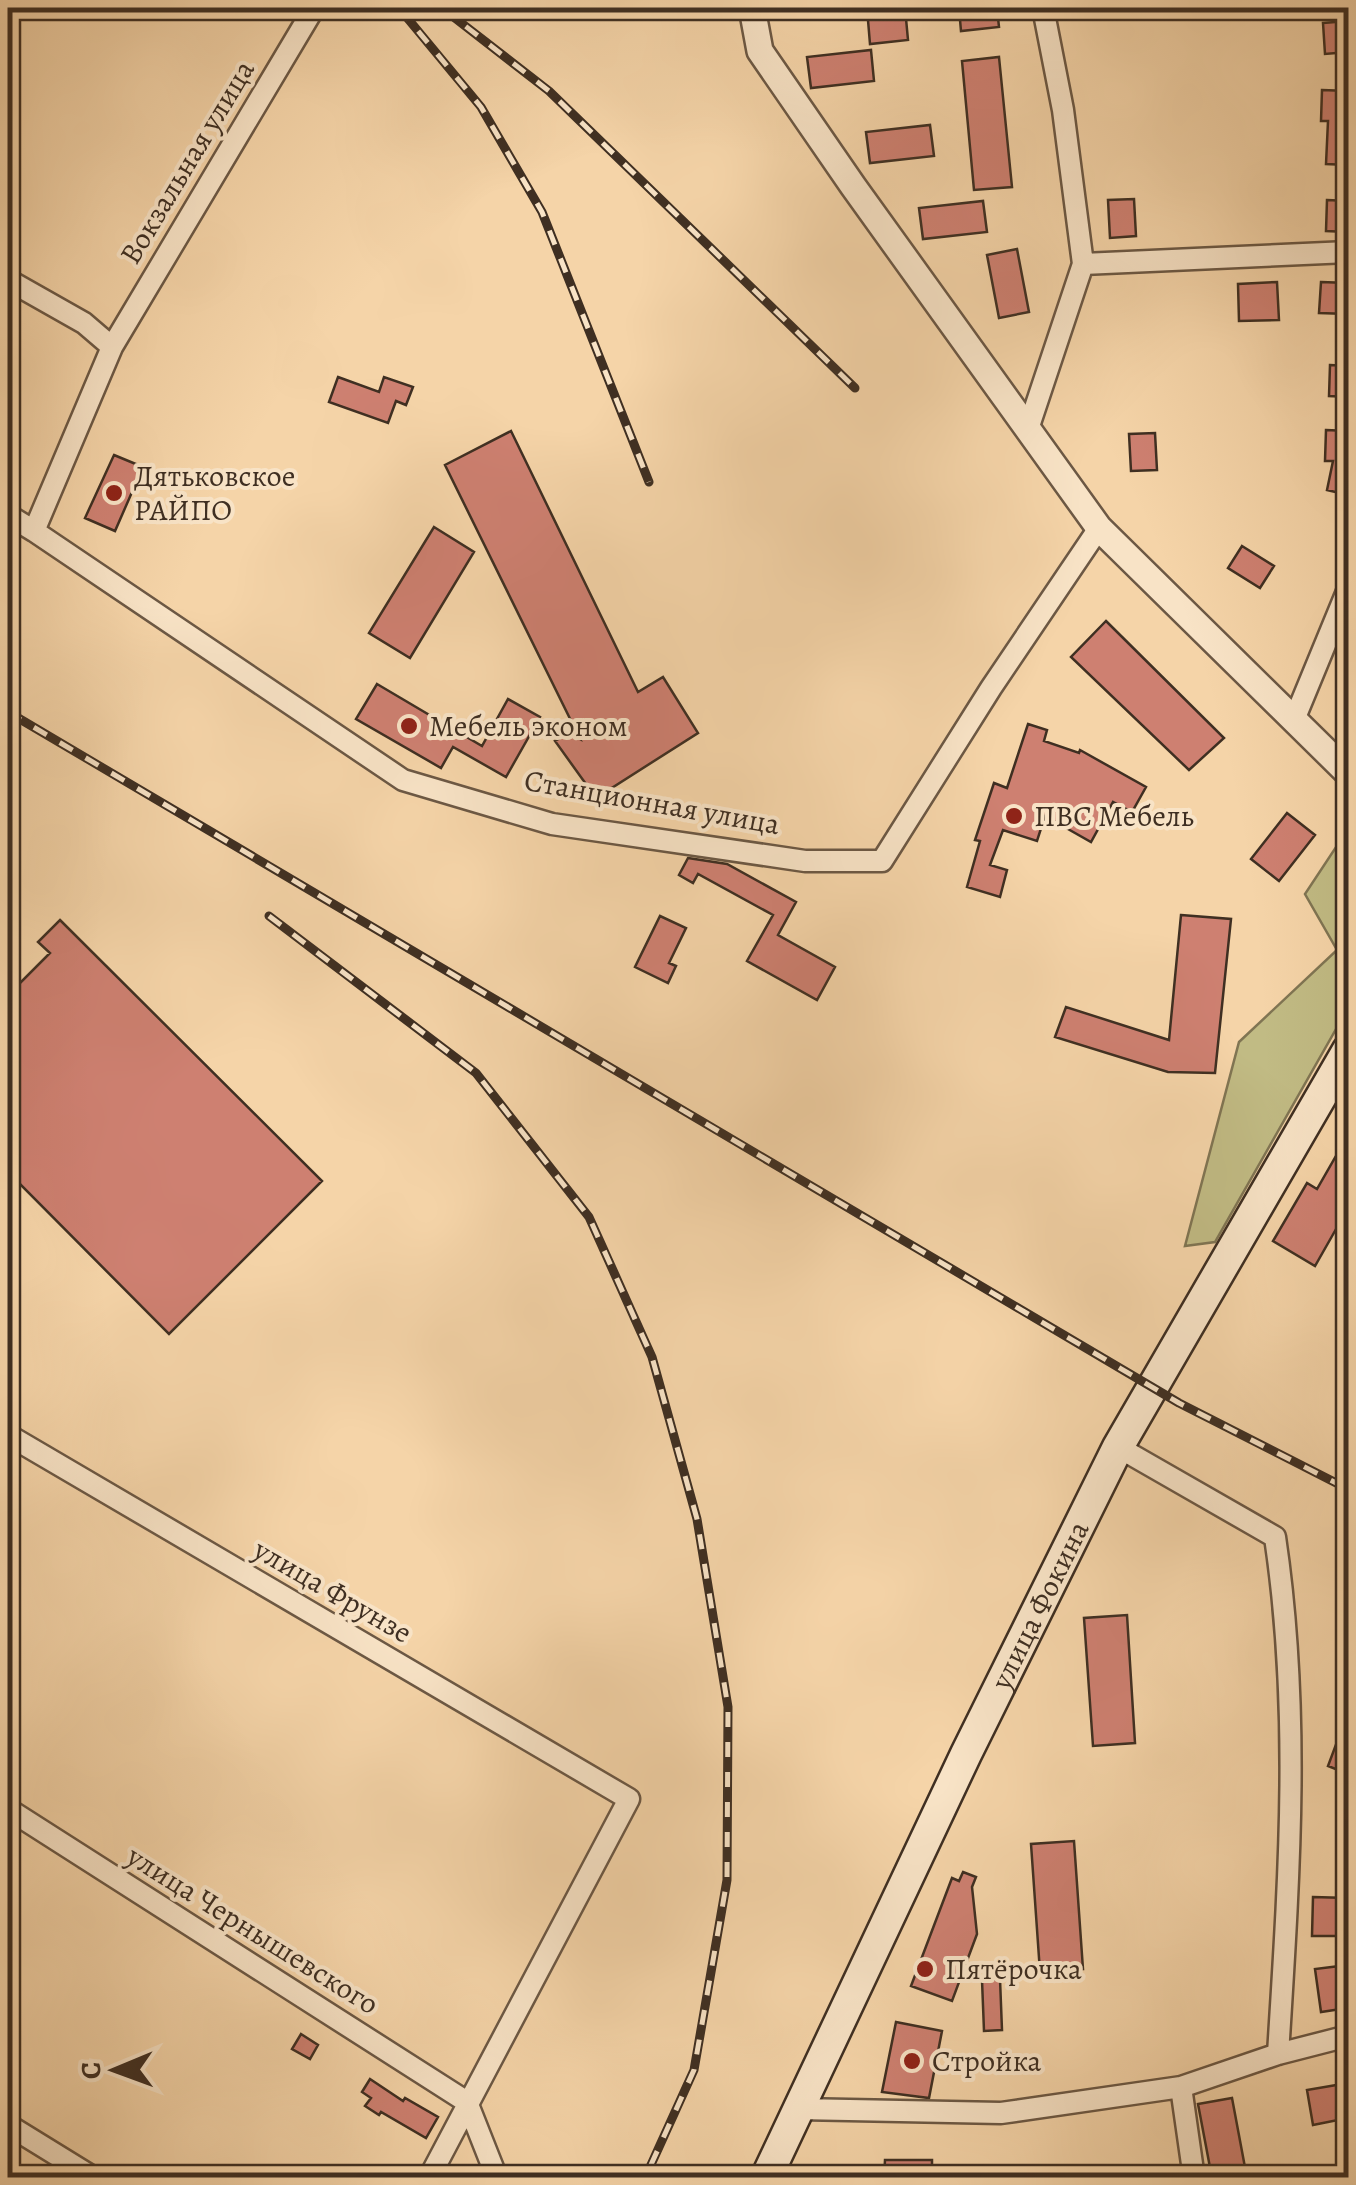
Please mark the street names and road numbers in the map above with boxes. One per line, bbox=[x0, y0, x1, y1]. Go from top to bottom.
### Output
street label: Вокзальная улица bbox=[110, 52, 264, 271]
street label: Станционная улица bbox=[521, 760, 783, 844]
street label: улица Фокина bbox=[981, 1514, 1098, 1697]
street label: улица Фрунзе bbox=[246, 1529, 419, 1652]
street label: улица Чернышевского bbox=[119, 1836, 387, 2024]

